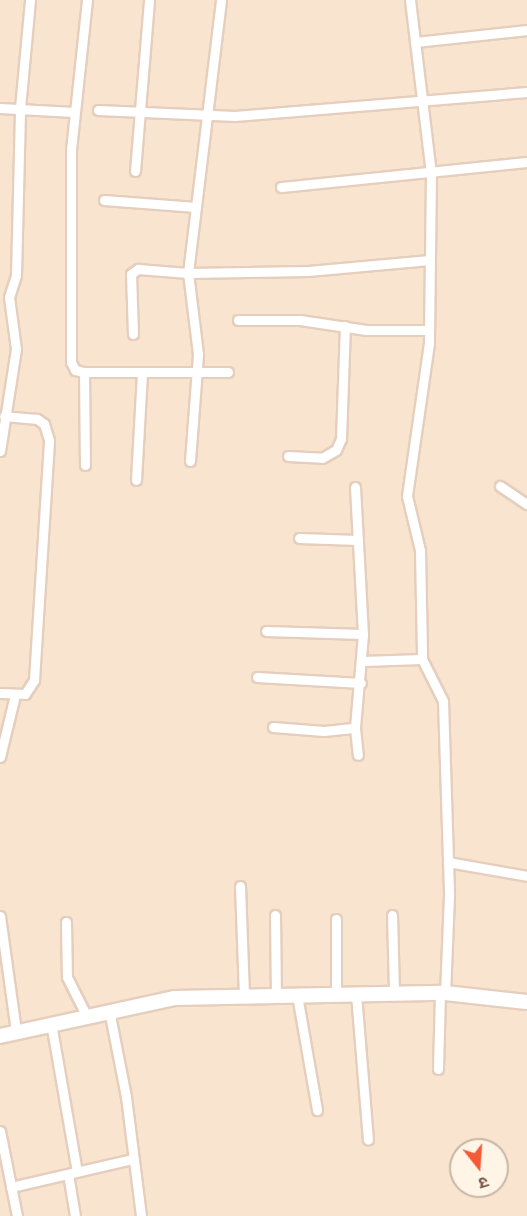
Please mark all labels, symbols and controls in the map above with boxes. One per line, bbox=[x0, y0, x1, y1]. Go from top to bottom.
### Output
north arrow bbox=[449, 1138, 509, 1198]
text: उ bbox=[476, 1171, 491, 1195]

